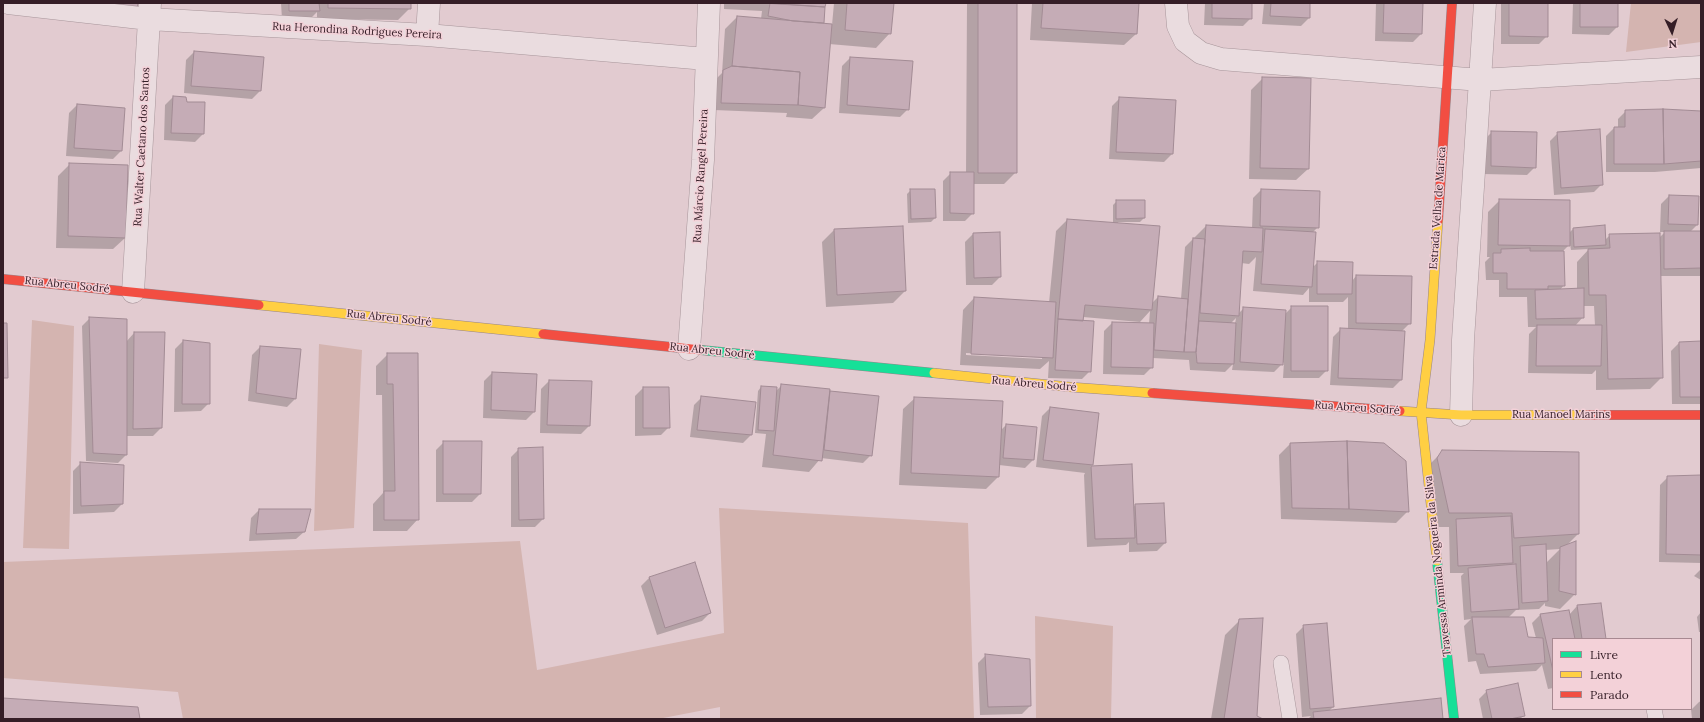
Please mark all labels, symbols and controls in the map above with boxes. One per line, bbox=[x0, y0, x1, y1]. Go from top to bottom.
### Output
north arrow bbox=[1652, 12, 1692, 52]
street label: Rua Herondina Rodrigues Pereira bbox=[272, 20, 442, 42]
text: N bbox=[1668, 37, 1678, 51]
street label: Rua Walter Caetano dos Santos bbox=[131, 67, 153, 227]
street label: Rua Márcio Rangel Pereira bbox=[691, 108, 711, 244]
street label: Estrada Velha de Marica bbox=[1427, 146, 1449, 270]
street label: Rua Abreu Sodré bbox=[24, 274, 110, 296]
street label: Rua Abreu Sodré bbox=[346, 307, 432, 329]
street label: Rua Abreu Sodré bbox=[669, 340, 755, 362]
street label: Rua Abreu Sodré bbox=[991, 374, 1077, 394]
street label: Rua Abreu Sodré bbox=[1314, 398, 1400, 418]
street label: Rua Manoel Marins bbox=[1512, 408, 1610, 422]
street label: Travessa Arminda Nogueira da Silva bbox=[1422, 475, 1454, 657]
legend bbox=[1552, 638, 1692, 710]
text: Livre bbox=[1590, 647, 1618, 662]
text: Lento bbox=[1590, 667, 1622, 682]
text: Parado bbox=[1590, 687, 1629, 702]

